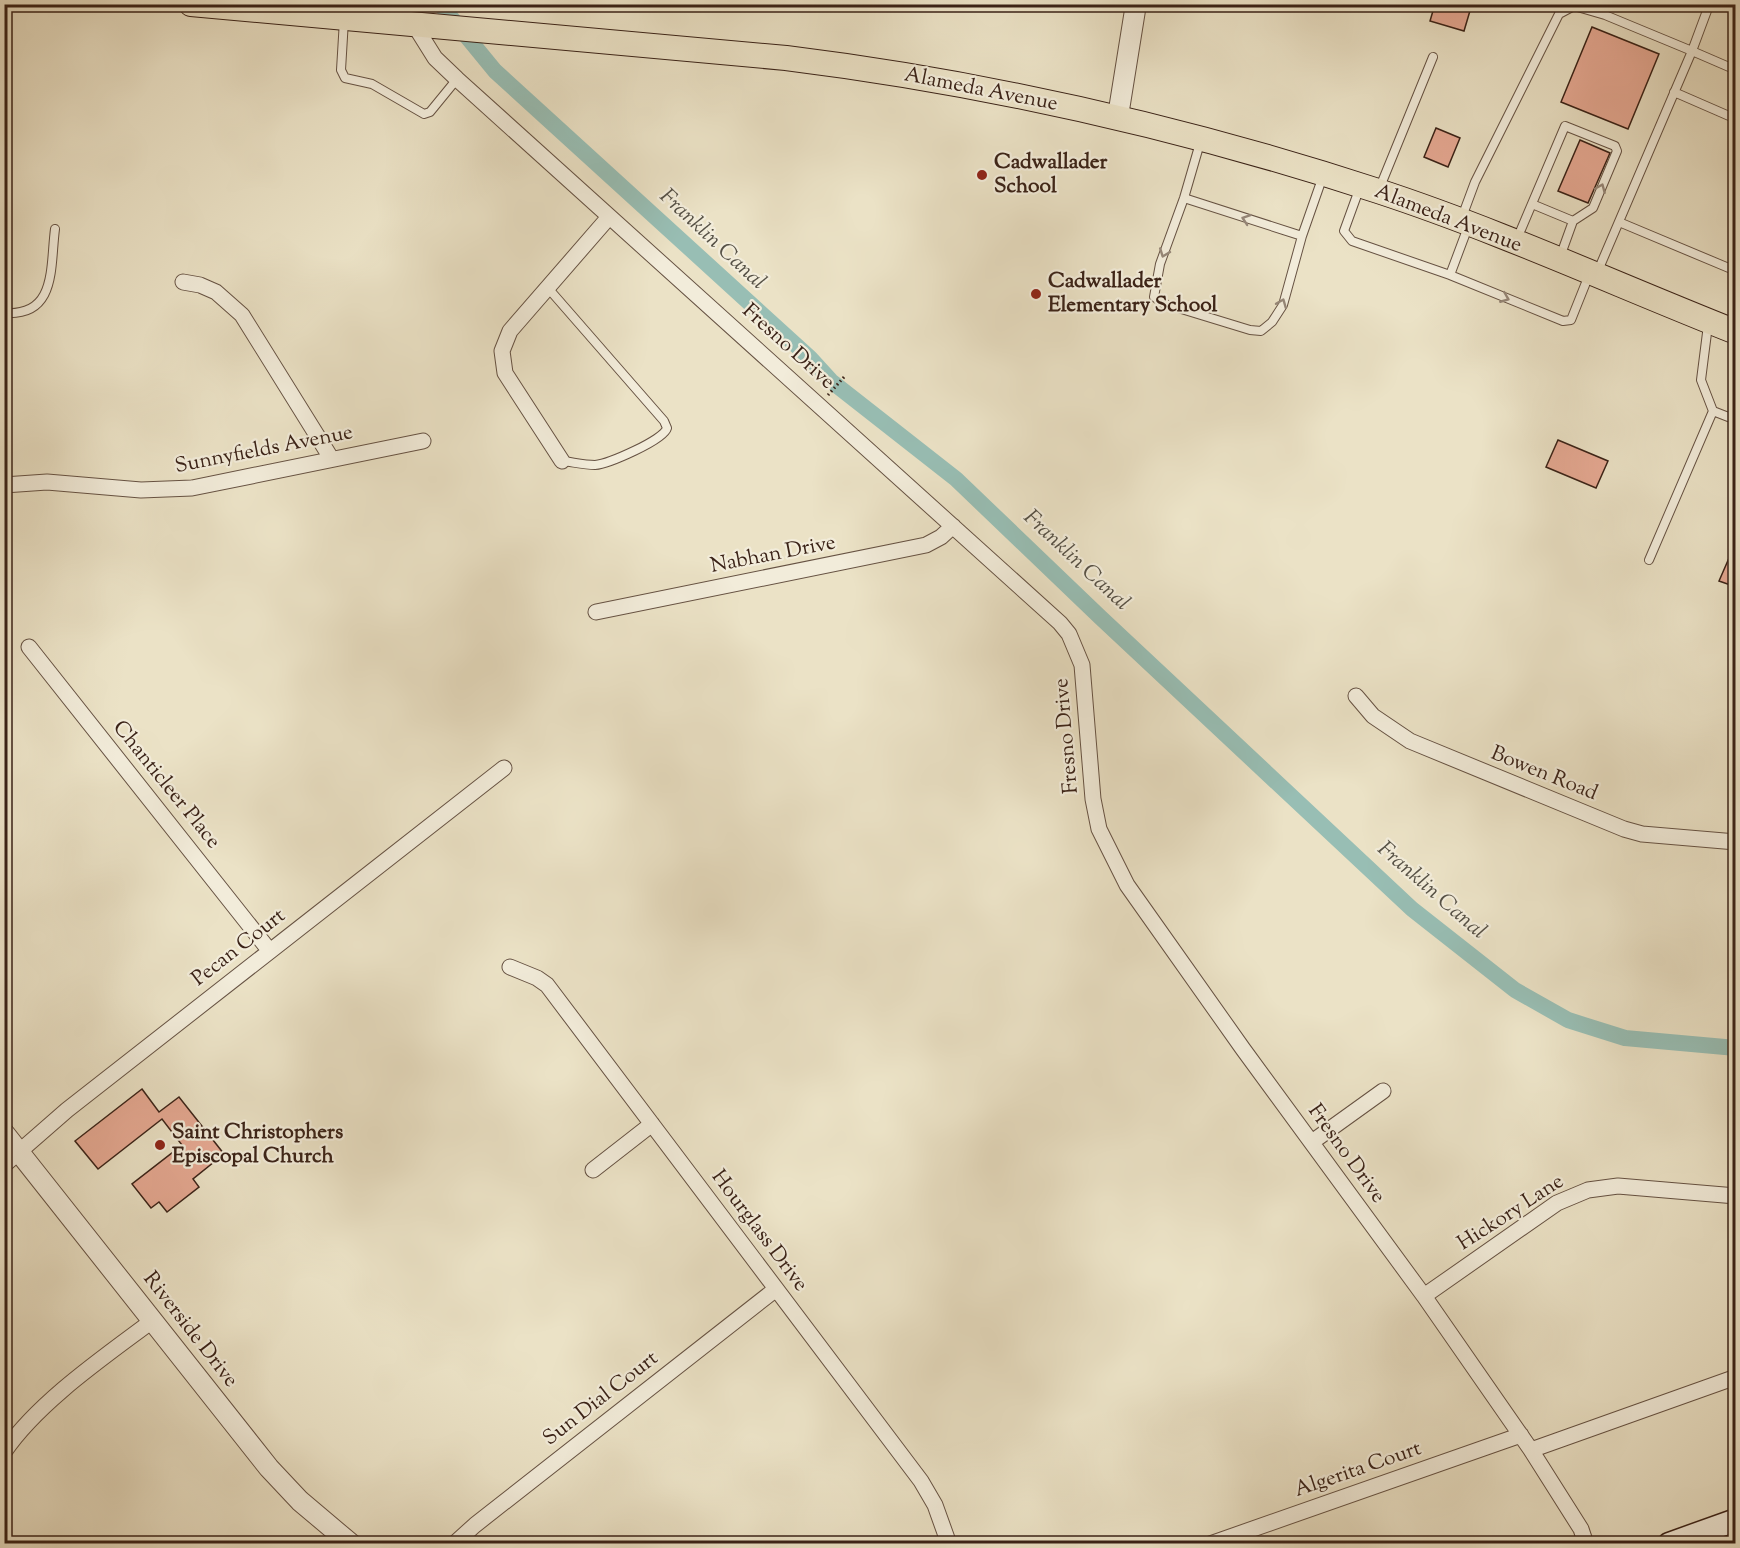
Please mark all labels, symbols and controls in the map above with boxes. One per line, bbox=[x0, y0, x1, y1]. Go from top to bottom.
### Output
street label: Alameda Avenue bbox=[902, 60, 1060, 120]
place label: Cadwallader School bbox=[994, 148, 1108, 202]
marker: Cadwallader School bbox=[975, 168, 989, 182]
street label: Alameda Avenue bbox=[1370, 177, 1526, 261]
water label: Franklin Canal bbox=[651, 182, 773, 298]
one-way arrow bbox=[1594, 183, 1606, 194]
one-way arrow bbox=[1241, 214, 1252, 227]
one-way arrow bbox=[1159, 247, 1171, 258]
place label: Cadwallader Elementary School bbox=[1048, 267, 1218, 321]
marker: Cadwallader Elementary School bbox=[1029, 287, 1043, 301]
one-way arrow bbox=[1499, 290, 1509, 303]
street label: Fresno Drive bbox=[735, 297, 841, 397]
one-way arrow bbox=[1275, 298, 1287, 309]
street label: Sunnyfields Avenue bbox=[172, 418, 356, 482]
water label: Franklin Canal bbox=[1015, 503, 1137, 619]
street label: Nabhan Drive bbox=[708, 528, 838, 582]
street label: Fresno Drive bbox=[1047, 677, 1087, 795]
street label: Chanticleer Place bbox=[105, 714, 227, 856]
street label: Bowen Road bbox=[1486, 739, 1602, 809]
water label: Franklin Canal bbox=[1369, 834, 1493, 948]
street label: Pecan Court bbox=[186, 902, 292, 994]
street label: Fresno Drive bbox=[1300, 1098, 1392, 1210]
place label: Saint Christophers Episcopal Church bbox=[172, 1118, 343, 1172]
marker: Saint Christophers Episcopal Church bbox=[153, 1138, 167, 1152]
street label: Hourglass Drive bbox=[703, 1164, 815, 1298]
street label: Hickory Lane bbox=[1452, 1167, 1570, 1259]
street label: Riverside Drive bbox=[135, 1266, 245, 1394]
street label: Sun Dial Court bbox=[537, 1344, 665, 1454]
street label: Algerita Court bbox=[1290, 1434, 1426, 1506]

